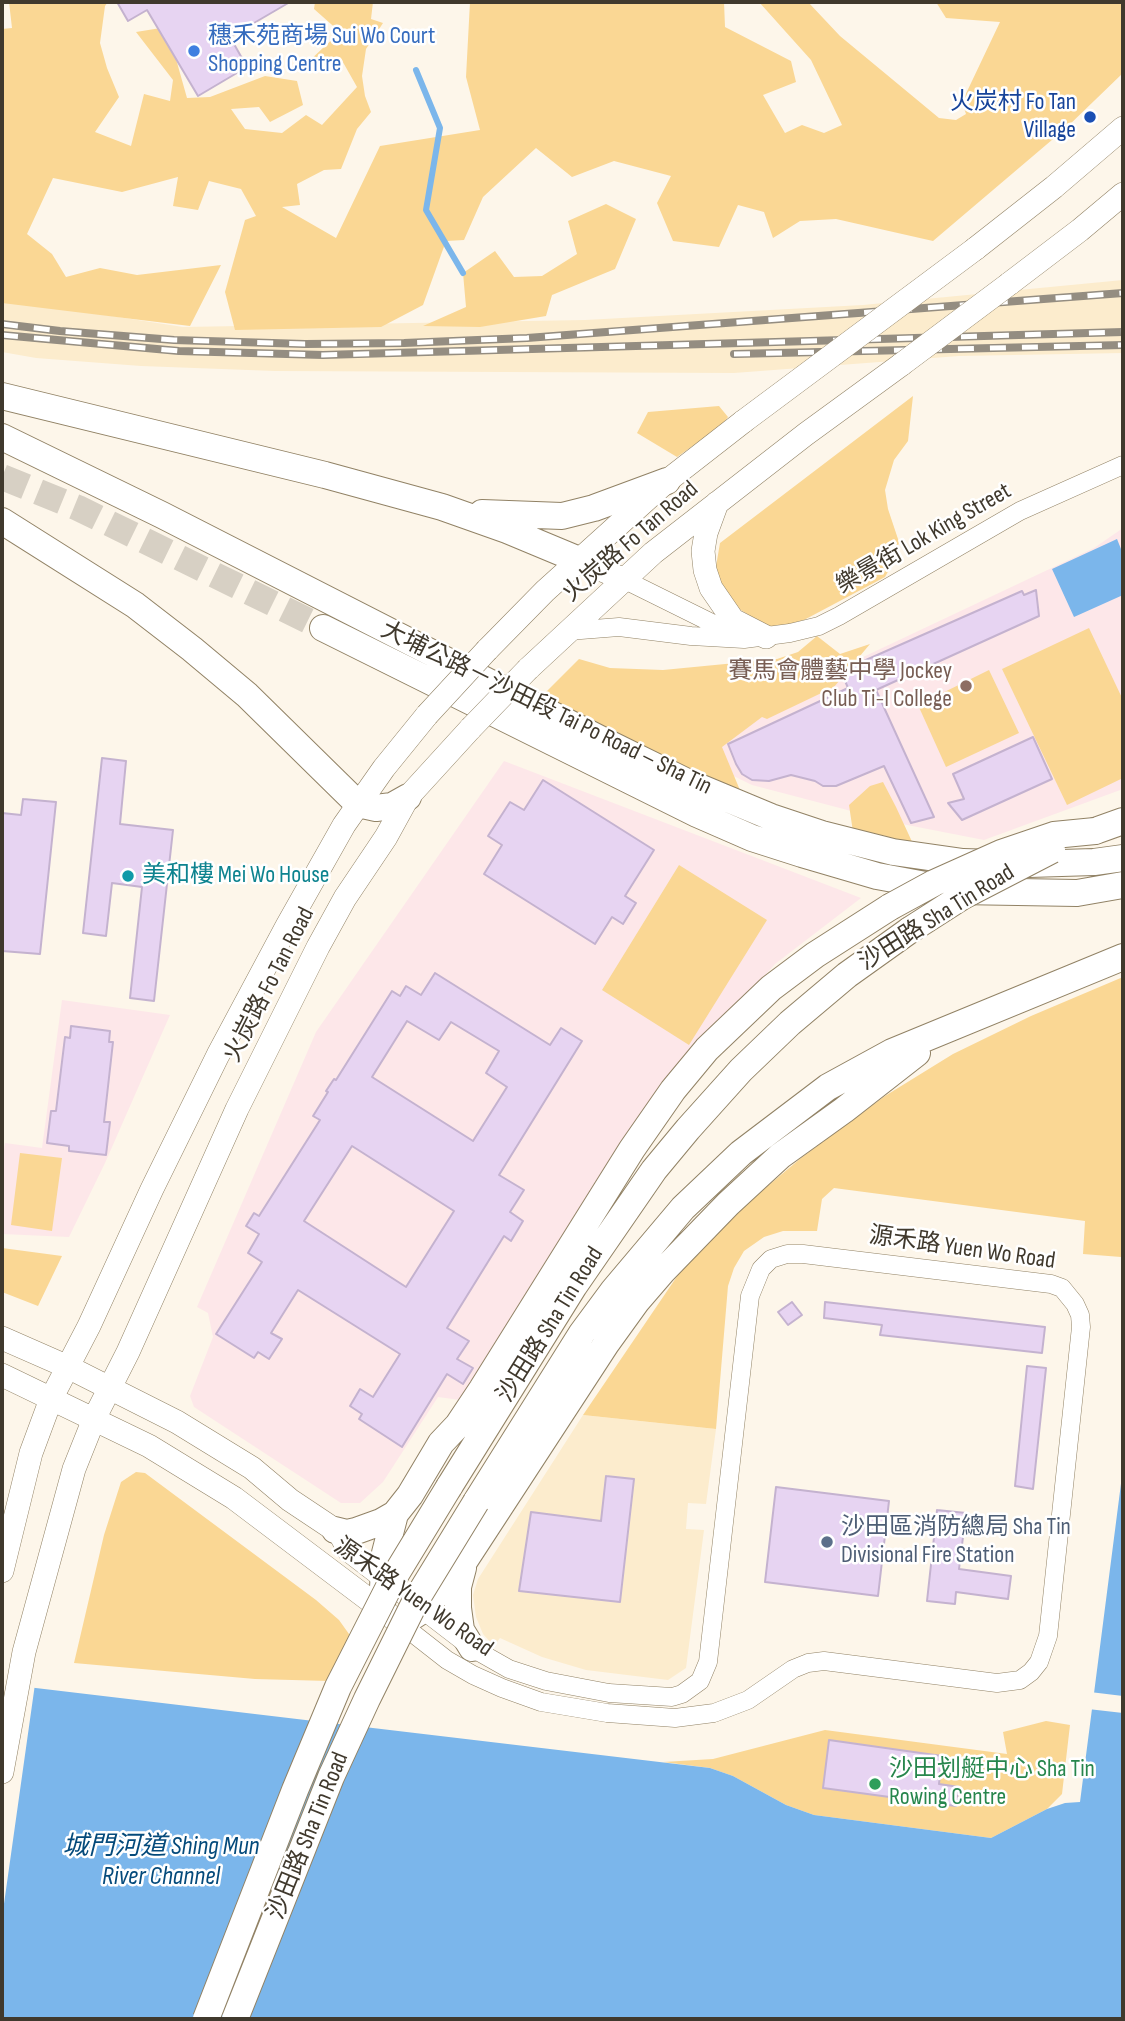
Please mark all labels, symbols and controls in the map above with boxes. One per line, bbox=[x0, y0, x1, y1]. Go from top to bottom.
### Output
place label: 穗禾苑商場 Sui Wo Court Shopping Centre bbox=[208, 23, 435, 79]
marker: 穗禾苑商場 Sui Wo Court Shopping Centre bbox=[186, 43, 202, 59]
place label: 火炭村 Fo Tan Village bbox=[950, 89, 1076, 145]
marker: 火炭村 Fo Tan Village bbox=[1082, 109, 1098, 125]
street label: 火炭路 Fo Tan Road bbox=[557, 475, 705, 609]
street label: 樂景街 Lok King Street bbox=[831, 477, 1017, 601]
street label: 大埔公路－沙田段 Tai Po Road – Sha Tin bbox=[376, 616, 716, 802]
place label: 賽馬會體藝中學 Jockey Club Ti-I College bbox=[728, 658, 952, 714]
marker: 賽馬會體藝中學 Jockey Club Ti-I College bbox=[958, 678, 974, 694]
street label: 沙田路 Sha Tin Road bbox=[854, 859, 1020, 977]
place label: 美和樓 Mei Wo House bbox=[142, 862, 329, 890]
marker: 美和樓 Mei Wo House bbox=[120, 868, 136, 884]
street label: 火炭路 Fo Tan Road bbox=[219, 903, 321, 1067]
street label: 源禾路 Yuen Wo Road bbox=[867, 1222, 1057, 1276]
street label: 沙田路 Sha Tin Road bbox=[492, 1242, 610, 1408]
place label: 沙田區消防總局 Sha Tin Divisional Fire Station bbox=[841, 1514, 1071, 1570]
street label: 源禾路 Yuen Wo Road bbox=[328, 1532, 498, 1664]
marker: 沙田區消防總局 Sha Tin Divisional Fire Station bbox=[819, 1534, 835, 1550]
street label: 沙田路 Sha Tin Road bbox=[262, 1748, 356, 1924]
place label: 沙田划艇中心 Sha Tin Rowing Centre bbox=[889, 1756, 1095, 1812]
marker: 沙田划艇中心 Sha Tin Rowing Centre bbox=[867, 1776, 883, 1792]
water label: 城門河道 Shing Mun River Channel bbox=[63, 1831, 259, 1892]

